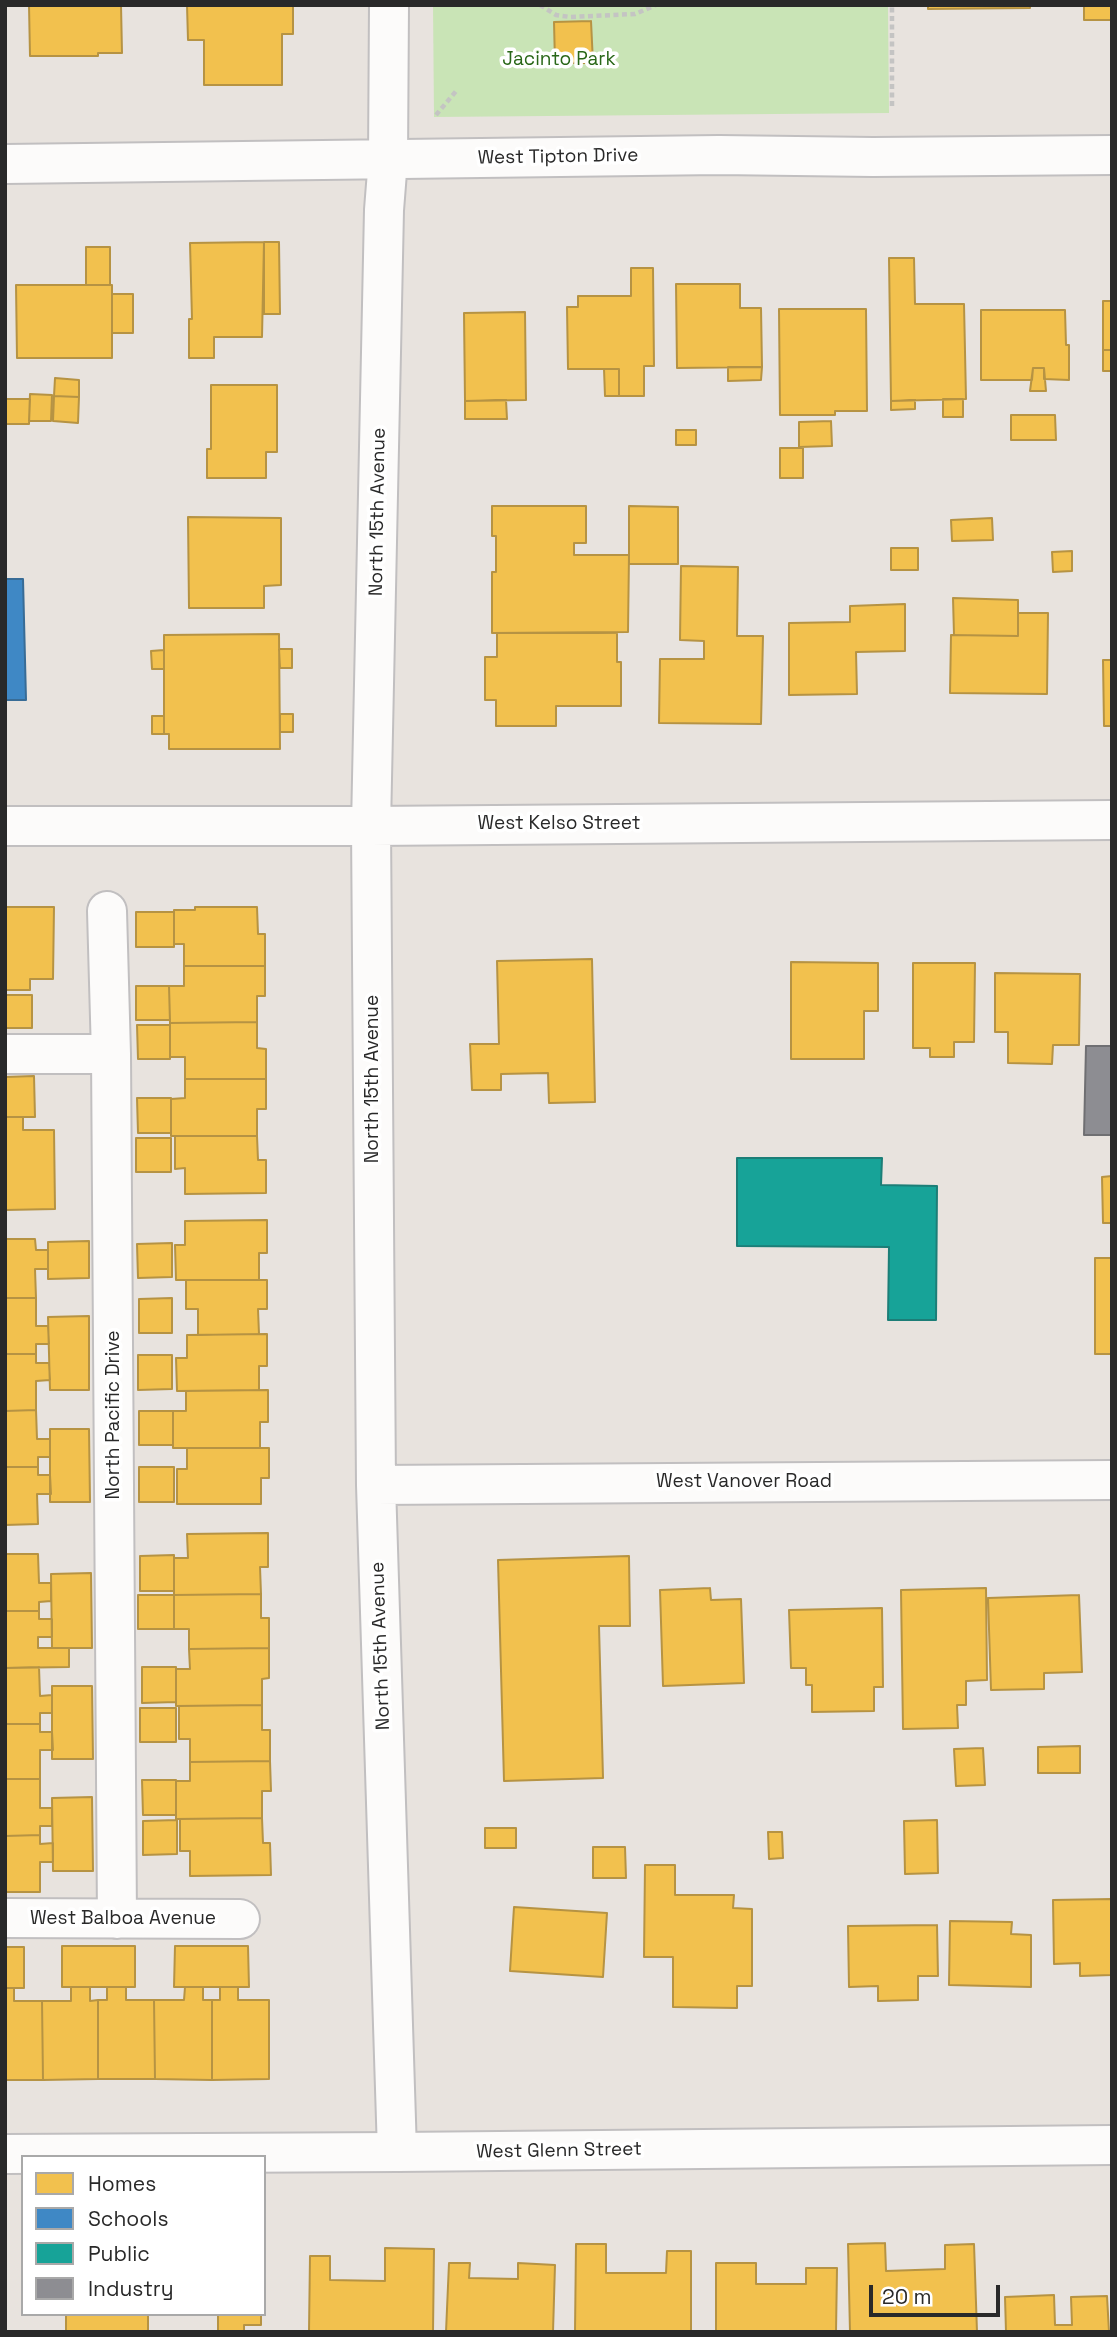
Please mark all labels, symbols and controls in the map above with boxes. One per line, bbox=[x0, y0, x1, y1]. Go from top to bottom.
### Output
park label: Jacinto Park bbox=[502, 49, 616, 71]
street label: West Tipton Drive bbox=[477, 144, 639, 170]
street label: North 15th Avenue bbox=[365, 428, 391, 596]
street label: West Kelso Street bbox=[478, 813, 640, 835]
street label: North 15th Avenue bbox=[362, 995, 384, 1163]
street label: North Pacific Drive bbox=[103, 1330, 125, 1500]
street label: West Vanover Road bbox=[656, 1471, 832, 1493]
street label: North 15th Avenue bbox=[367, 1561, 395, 1731]
street label: West Balboa Avenue bbox=[30, 1908, 216, 1930]
street label: West Glenn Street bbox=[476, 2138, 642, 2164]
legend bbox=[21, 2155, 266, 2316]
text: Homes bbox=[88, 2170, 156, 2197]
text: Schools bbox=[88, 2205, 168, 2232]
text: Public bbox=[88, 2240, 150, 2267]
scale bar bbox=[872, 2270, 1003, 2314]
text: Industry bbox=[88, 2275, 174, 2302]
text: 20 m bbox=[882, 2283, 932, 2310]

